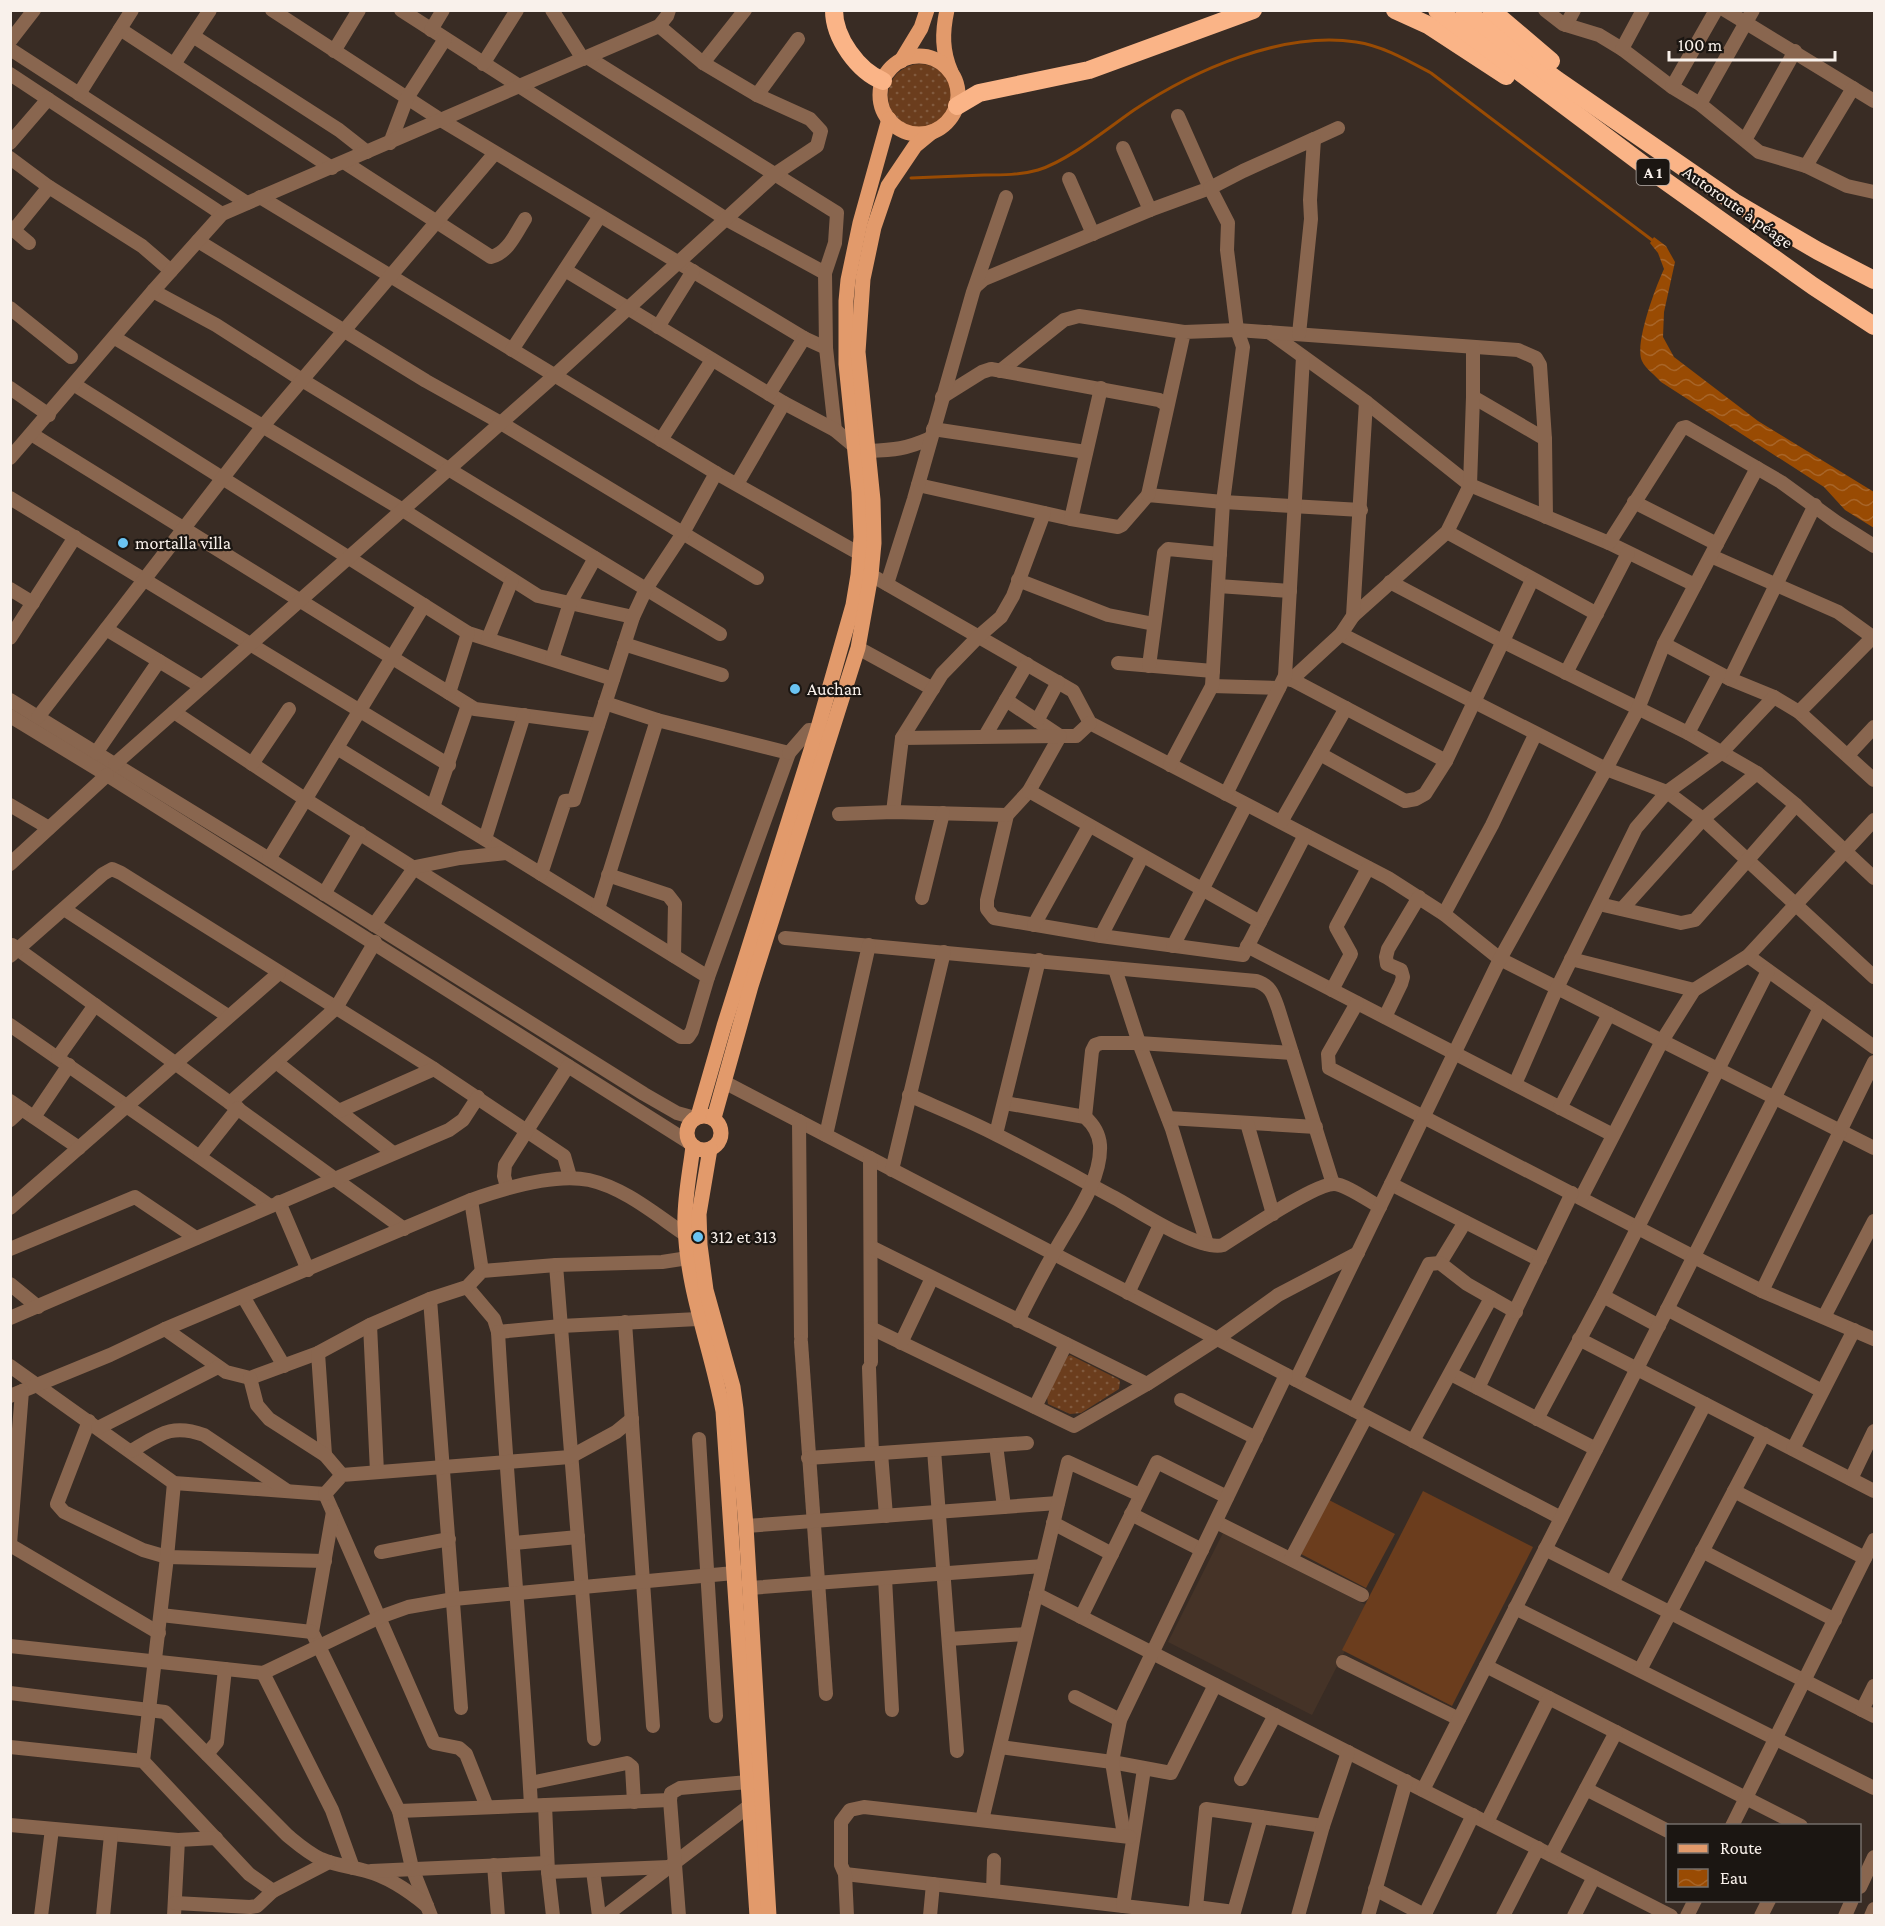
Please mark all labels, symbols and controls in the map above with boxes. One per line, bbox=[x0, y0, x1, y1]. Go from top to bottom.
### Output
scale bar bbox=[1669, 24, 1836, 62]
text: 100 m bbox=[1678, 35, 1723, 55]
road number: A 1 bbox=[1636, 159, 1670, 185]
street label: Autoroute à péage bbox=[1679, 162, 1797, 252]
place label: mortalla villa bbox=[135, 533, 231, 553]
marker: mortalla villa bbox=[116, 536, 130, 550]
place label: Auchan bbox=[807, 679, 862, 699]
marker: Auchan bbox=[788, 682, 802, 696]
place label: 312 et 313 bbox=[710, 1227, 777, 1247]
marker: 312 et 313 bbox=[691, 1230, 705, 1244]
legend bbox=[1666, 1824, 1861, 1902]
text: Route bbox=[1720, 1838, 1762, 1858]
text: Eau bbox=[1720, 1868, 1748, 1888]

